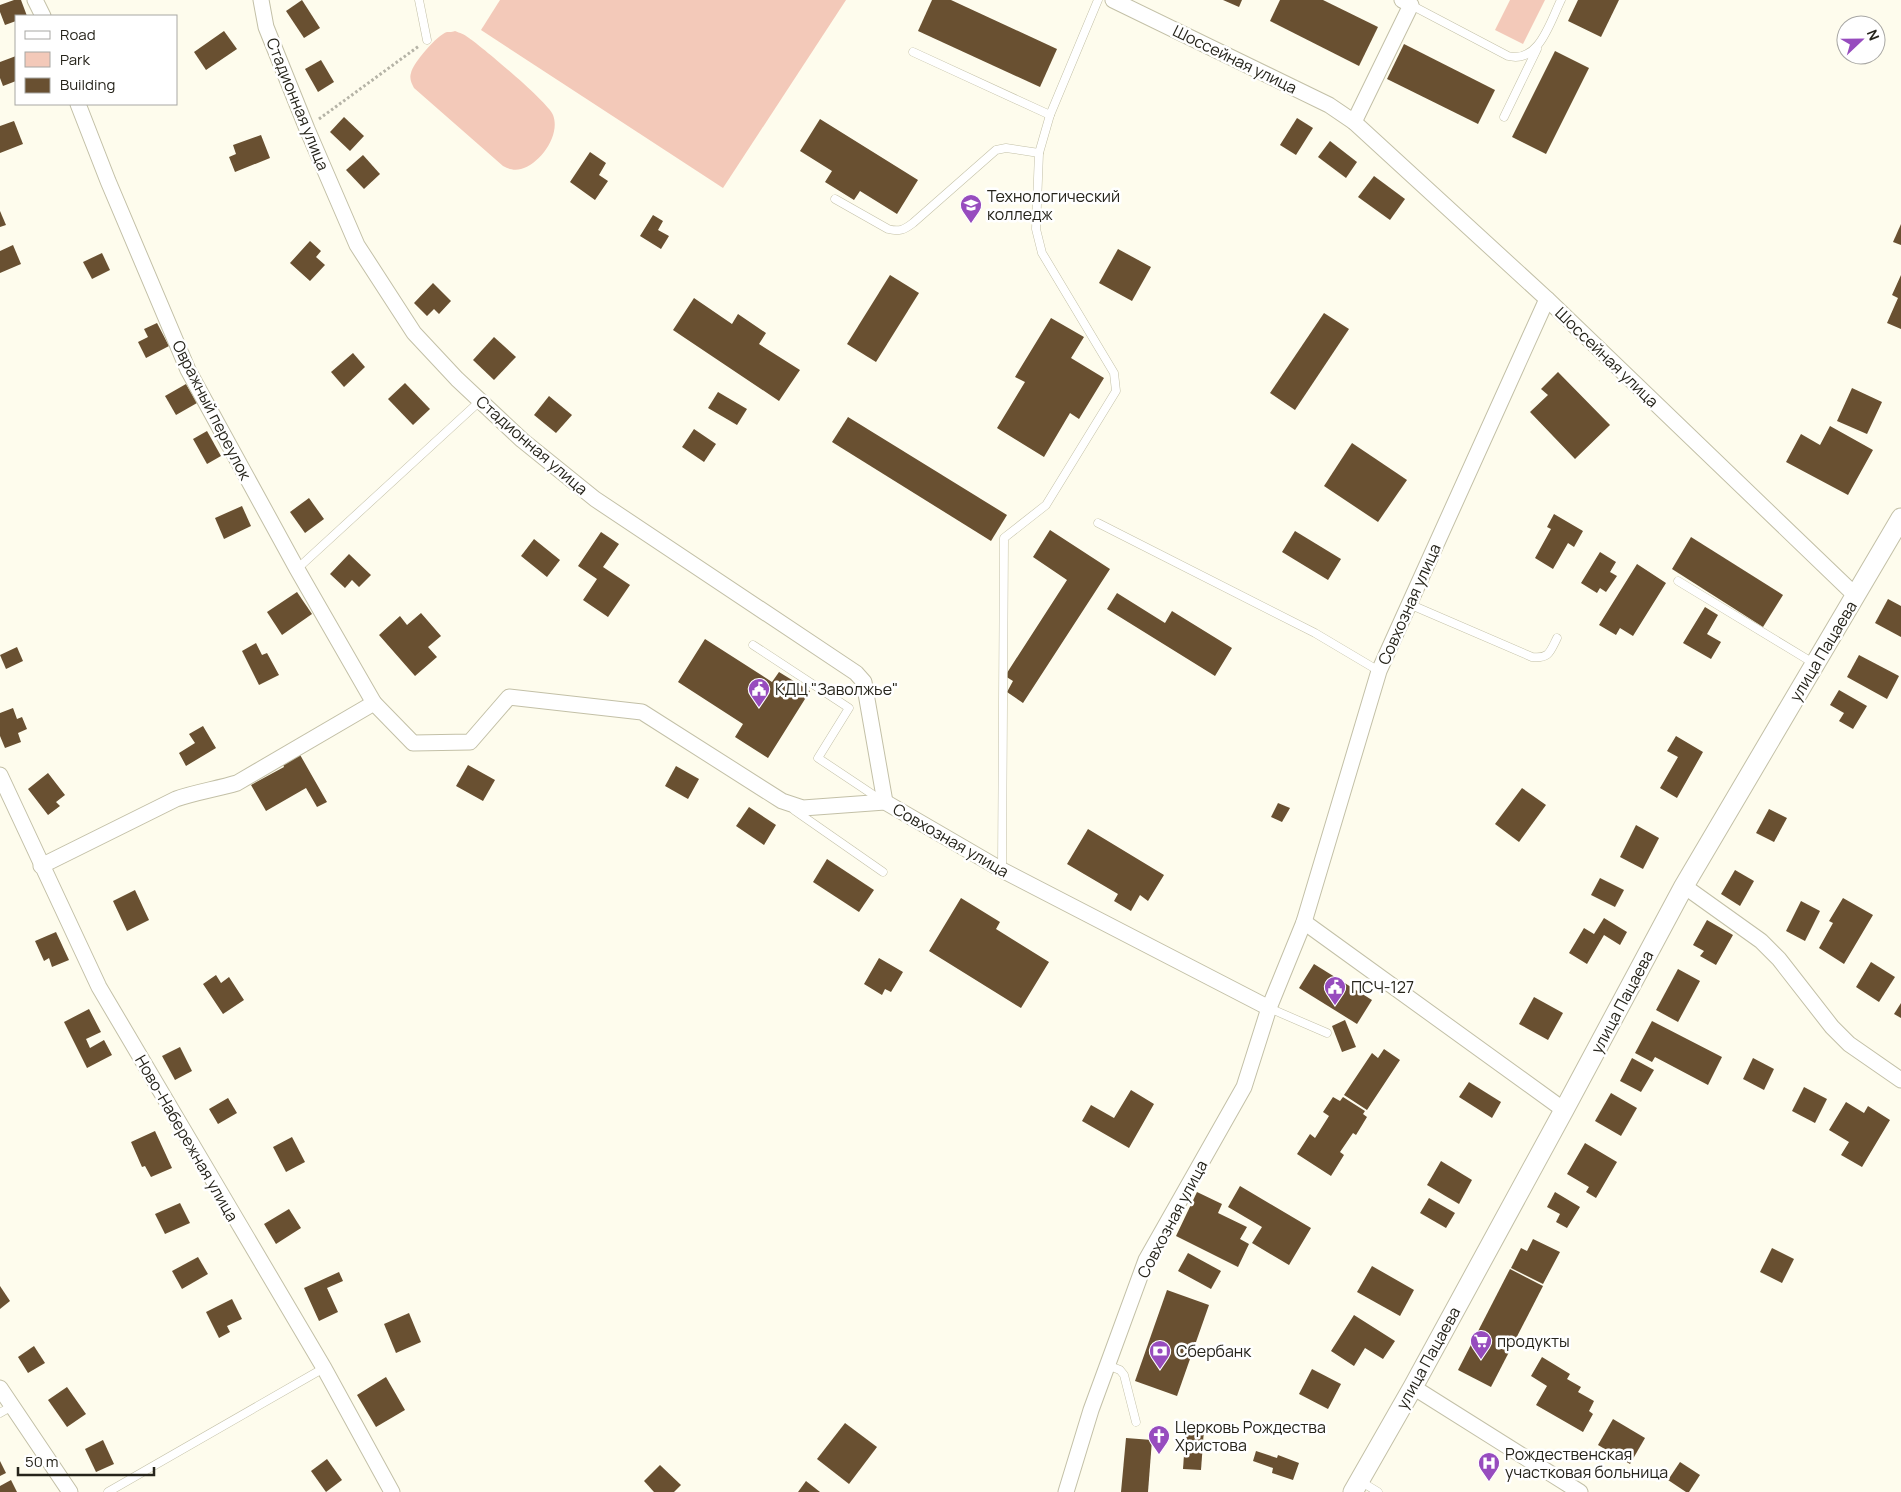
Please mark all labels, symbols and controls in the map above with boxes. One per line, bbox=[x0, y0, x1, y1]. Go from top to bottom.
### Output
legend bbox=[15, 15, 178, 105]
north arrow bbox=[1836, 15, 1886, 65]
street label: Шоссейная улица bbox=[1169, 19, 1301, 99]
text: Road bbox=[60, 24, 96, 45]
text: N bbox=[1863, 27, 1884, 43]
street label: Стадионная улица bbox=[261, 34, 335, 174]
text: Park bbox=[60, 49, 90, 70]
text: Building bbox=[60, 74, 115, 95]
place label: Технологический колледж bbox=[987, 185, 1120, 225]
school or university icon: Технологический колледж bbox=[959, 193, 983, 224]
street label: Шоссейная улица bbox=[1551, 302, 1663, 412]
street label: Овражный переулок bbox=[167, 336, 257, 485]
street label: Стадионная улица bbox=[471, 390, 593, 500]
street label: Совхозная улица bbox=[1372, 540, 1446, 668]
street label: улица Пацаева bbox=[1784, 597, 1862, 705]
public building icon: КДЦ "Заволжье" bbox=[747, 677, 771, 708]
place label: КДЦ "Заволжье" bbox=[775, 678, 898, 700]
street label: Совхозная улица bbox=[889, 798, 1013, 882]
street label: улица Пацаева bbox=[1586, 947, 1658, 1057]
public building icon: ПСЧ-127 bbox=[1323, 975, 1347, 1006]
place label: ПСЧ-127 bbox=[1351, 976, 1414, 998]
street label: Ново-Набережная улица bbox=[130, 1051, 244, 1225]
street label: Совхозная улица bbox=[1132, 1156, 1212, 1282]
street label: улица Пацаева bbox=[1391, 1303, 1465, 1413]
supermarket icon: продукты bbox=[1469, 1329, 1493, 1360]
place label: продукты bbox=[1497, 1330, 1570, 1352]
bank icon: Сбербанк bbox=[1148, 1339, 1172, 1370]
place label: Сбербанк bbox=[1176, 1340, 1252, 1362]
place label: Церковь Рождества Христова bbox=[1175, 1416, 1326, 1456]
church icon: Церковь Рождества Христова bbox=[1147, 1424, 1171, 1455]
place label: Рождественская участковая больница bbox=[1505, 1443, 1668, 1483]
scale bar bbox=[18, 1444, 154, 1476]
text: 50 m bbox=[25, 1451, 59, 1472]
hospital icon: Рождественская участковая больница bbox=[1477, 1451, 1501, 1482]

